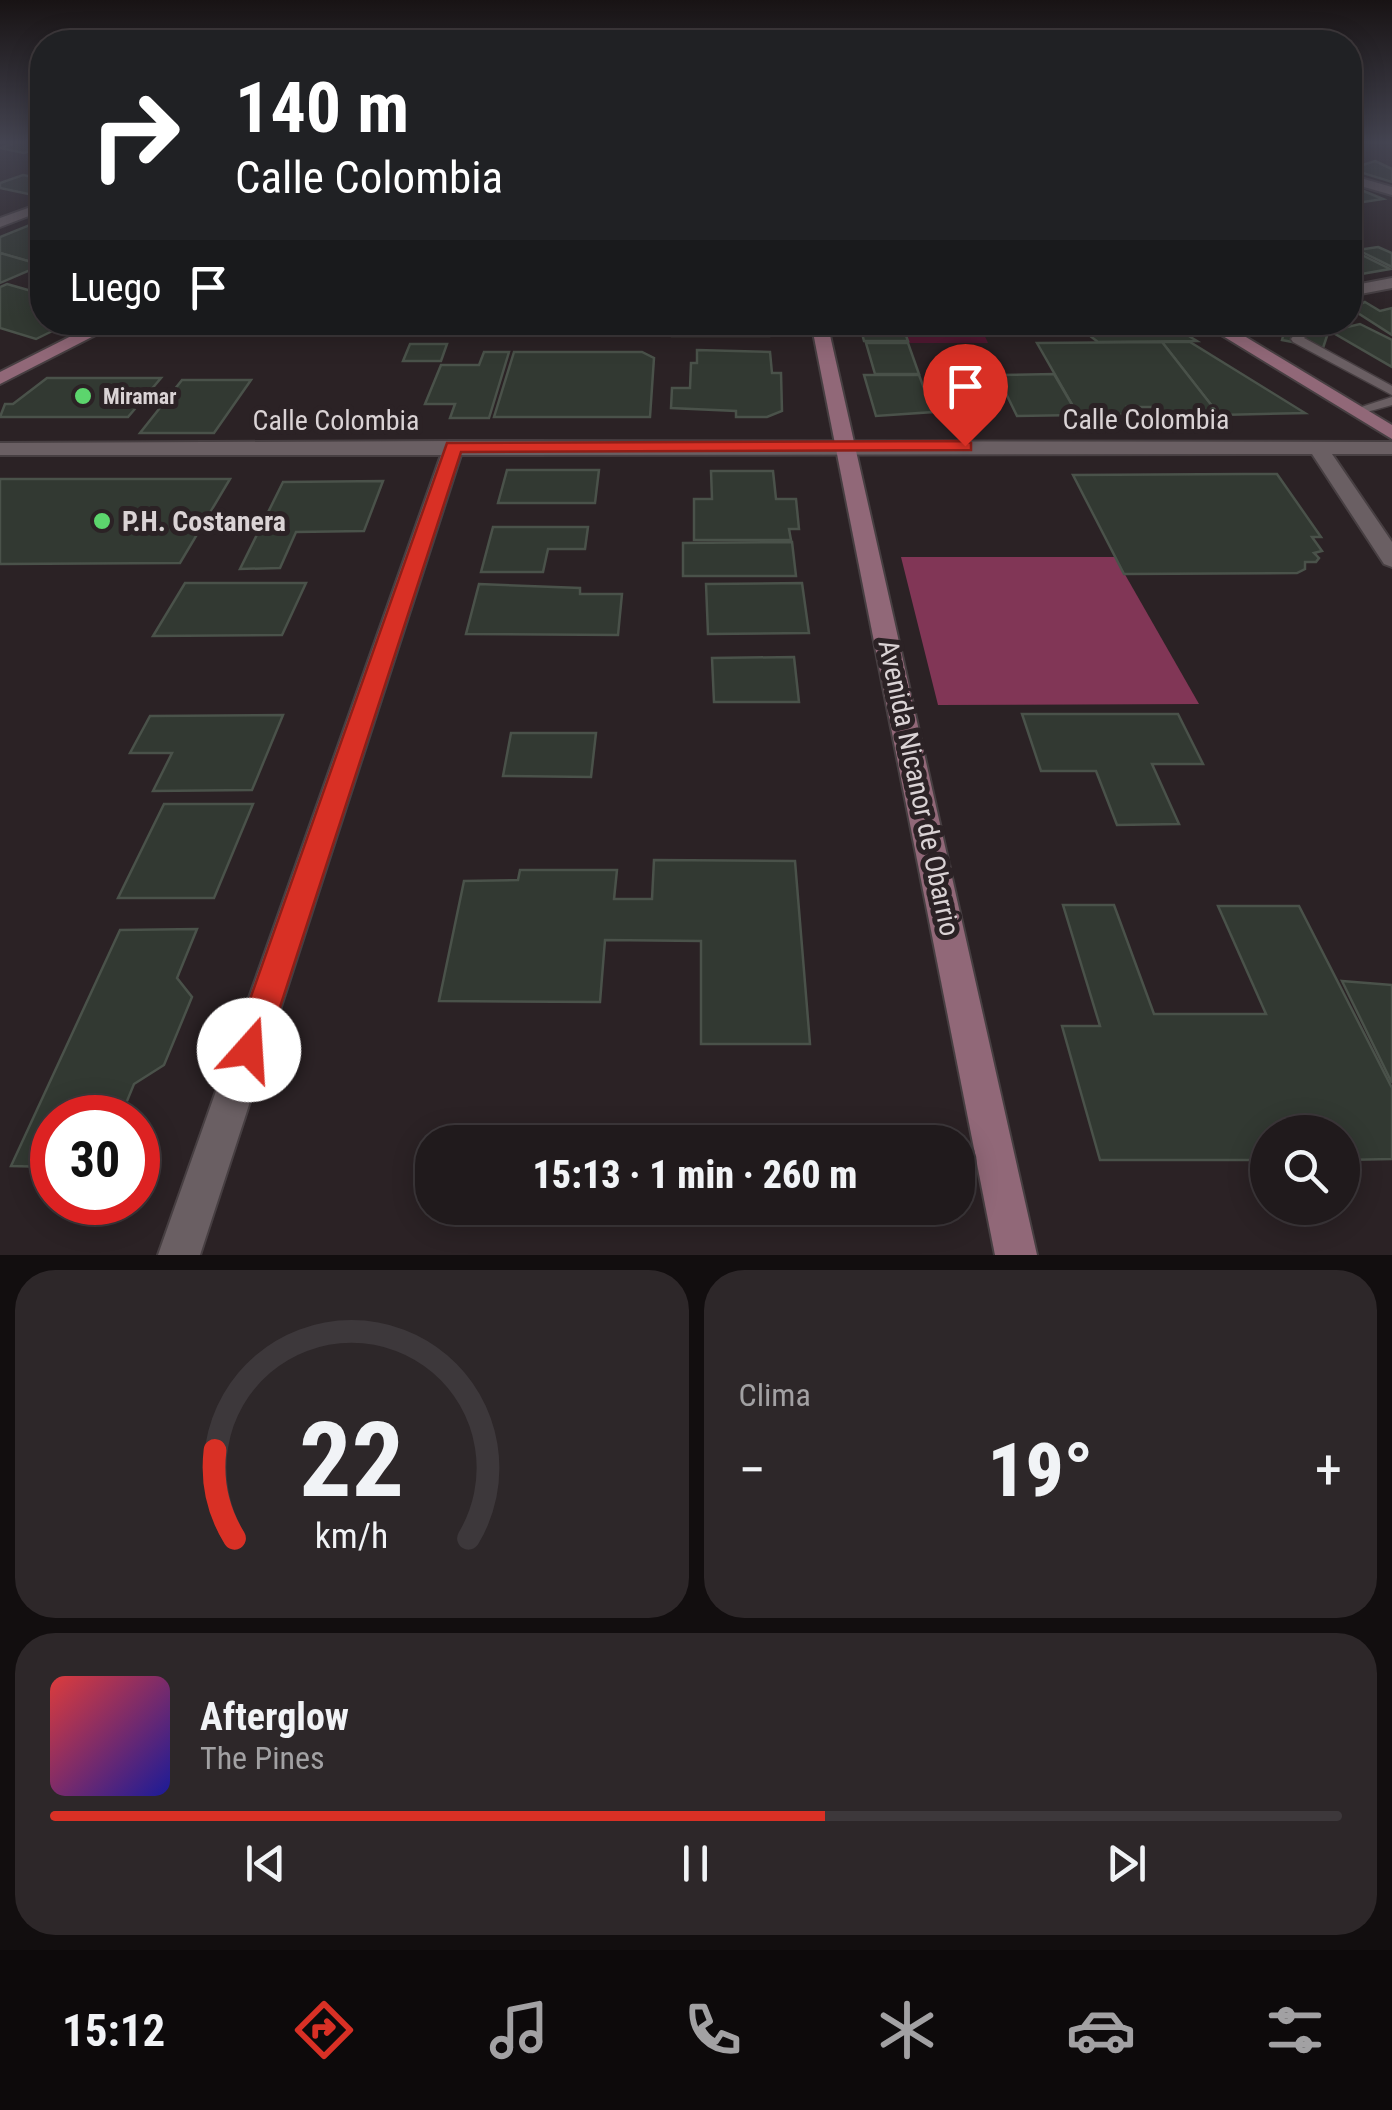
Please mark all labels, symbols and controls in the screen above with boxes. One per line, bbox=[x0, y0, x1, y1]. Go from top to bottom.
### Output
text: 140 m bbox=[235, 67, 409, 149]
icon: right bbox=[70, 70, 200, 200]
text: Calle Colombia bbox=[235, 151, 503, 204]
icon: arrive bbox=[181, 260, 236, 315]
text: Luego bbox=[70, 266, 161, 310]
pin bbox=[923, 344, 1008, 447]
icon: arrive bbox=[938, 359, 993, 414]
place label: Miramar bbox=[103, 384, 177, 409]
marker: Miramar bbox=[72, 385, 94, 407]
street label: Calle Colombia bbox=[1063, 403, 1229, 436]
street label: Calle Colombia bbox=[253, 404, 419, 437]
place label: P.H. Costanera bbox=[122, 505, 286, 538]
marker: P.H. Costanera bbox=[91, 510, 113, 532]
street label: Avenida Nicanor de Obarrio bbox=[871, 637, 967, 939]
position arrow bbox=[197, 998, 301, 1102]
speed limit sign: 30 bbox=[30, 1095, 160, 1225]
map controls bbox=[1250, 1115, 1360, 1225]
button: search bbox=[1250, 1115, 1360, 1225]
text: 15:13 · 1 min · 260 m bbox=[533, 1153, 857, 1197]
text: Clima bbox=[739, 1376, 811, 1414]
text: 22 bbox=[299, 1400, 404, 1521]
text: 19° bbox=[987, 1426, 1093, 1514]
text: − bbox=[739, 1438, 766, 1502]
text: + bbox=[1315, 1438, 1342, 1502]
text: km/h bbox=[315, 1515, 389, 1557]
text: Afterglow bbox=[200, 1695, 349, 1739]
text: The Pines bbox=[200, 1739, 325, 1777]
icon: previous bbox=[238, 1836, 293, 1891]
icon: pause bbox=[668, 1836, 723, 1891]
icon: next bbox=[1099, 1836, 1154, 1891]
icon: directions bbox=[289, 1995, 359, 2065]
icon: music bbox=[484, 1995, 554, 2065]
icon: phone bbox=[678, 1995, 748, 2065]
icon: climate bbox=[872, 1995, 942, 2065]
icon: car bbox=[1066, 1995, 1136, 2065]
icon: filters bbox=[1260, 1995, 1330, 2065]
text: 15:12 bbox=[62, 2004, 165, 2057]

